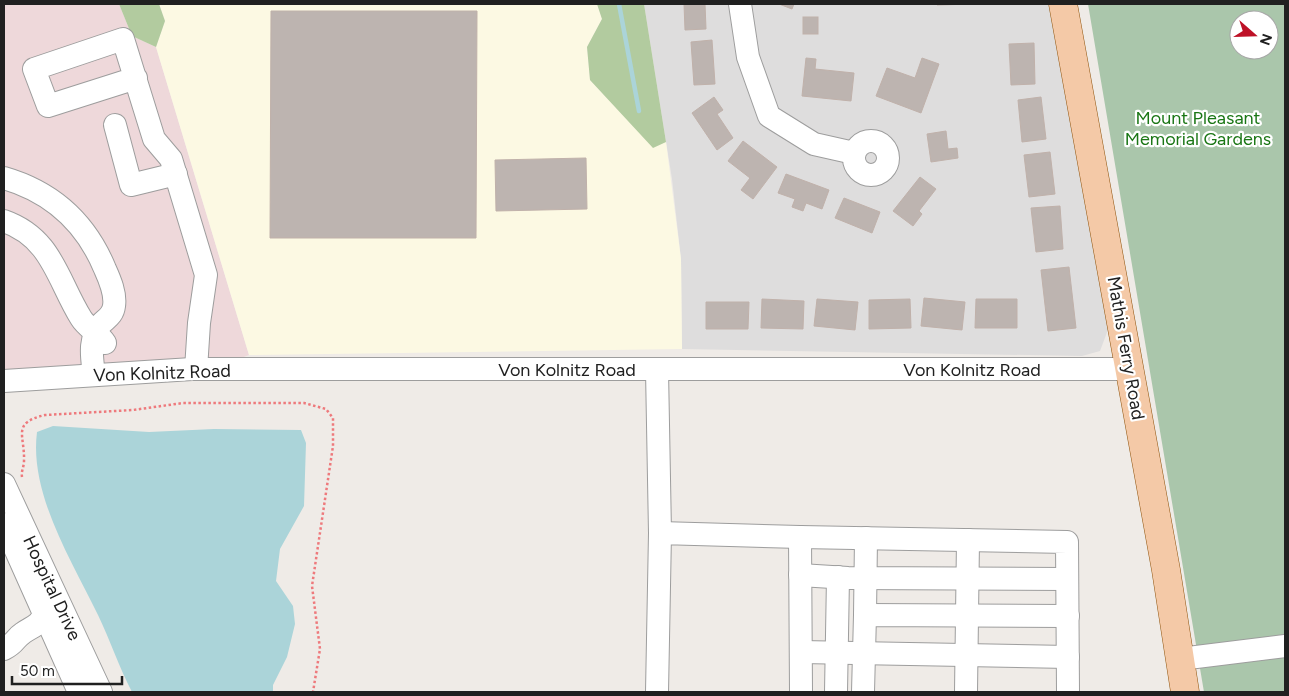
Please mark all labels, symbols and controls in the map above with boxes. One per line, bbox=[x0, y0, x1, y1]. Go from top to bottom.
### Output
north arrow bbox=[1229, 10, 1279, 60]
text: N bbox=[1256, 31, 1276, 47]
park label: Mount Pleasant Memorial Gardens bbox=[1125, 107, 1271, 150]
street label: Mathis Ferry Road bbox=[1103, 275, 1149, 421]
street label: Von Kolnitz Road bbox=[498, 359, 636, 381]
street label: Von Kolnitz Road bbox=[903, 359, 1041, 381]
street label: Von Kolnitz Road bbox=[93, 360, 231, 386]
street label: Hospital Drive bbox=[18, 532, 86, 644]
scale bar bbox=[12, 654, 122, 686]
text: 50 m bbox=[20, 662, 55, 680]

